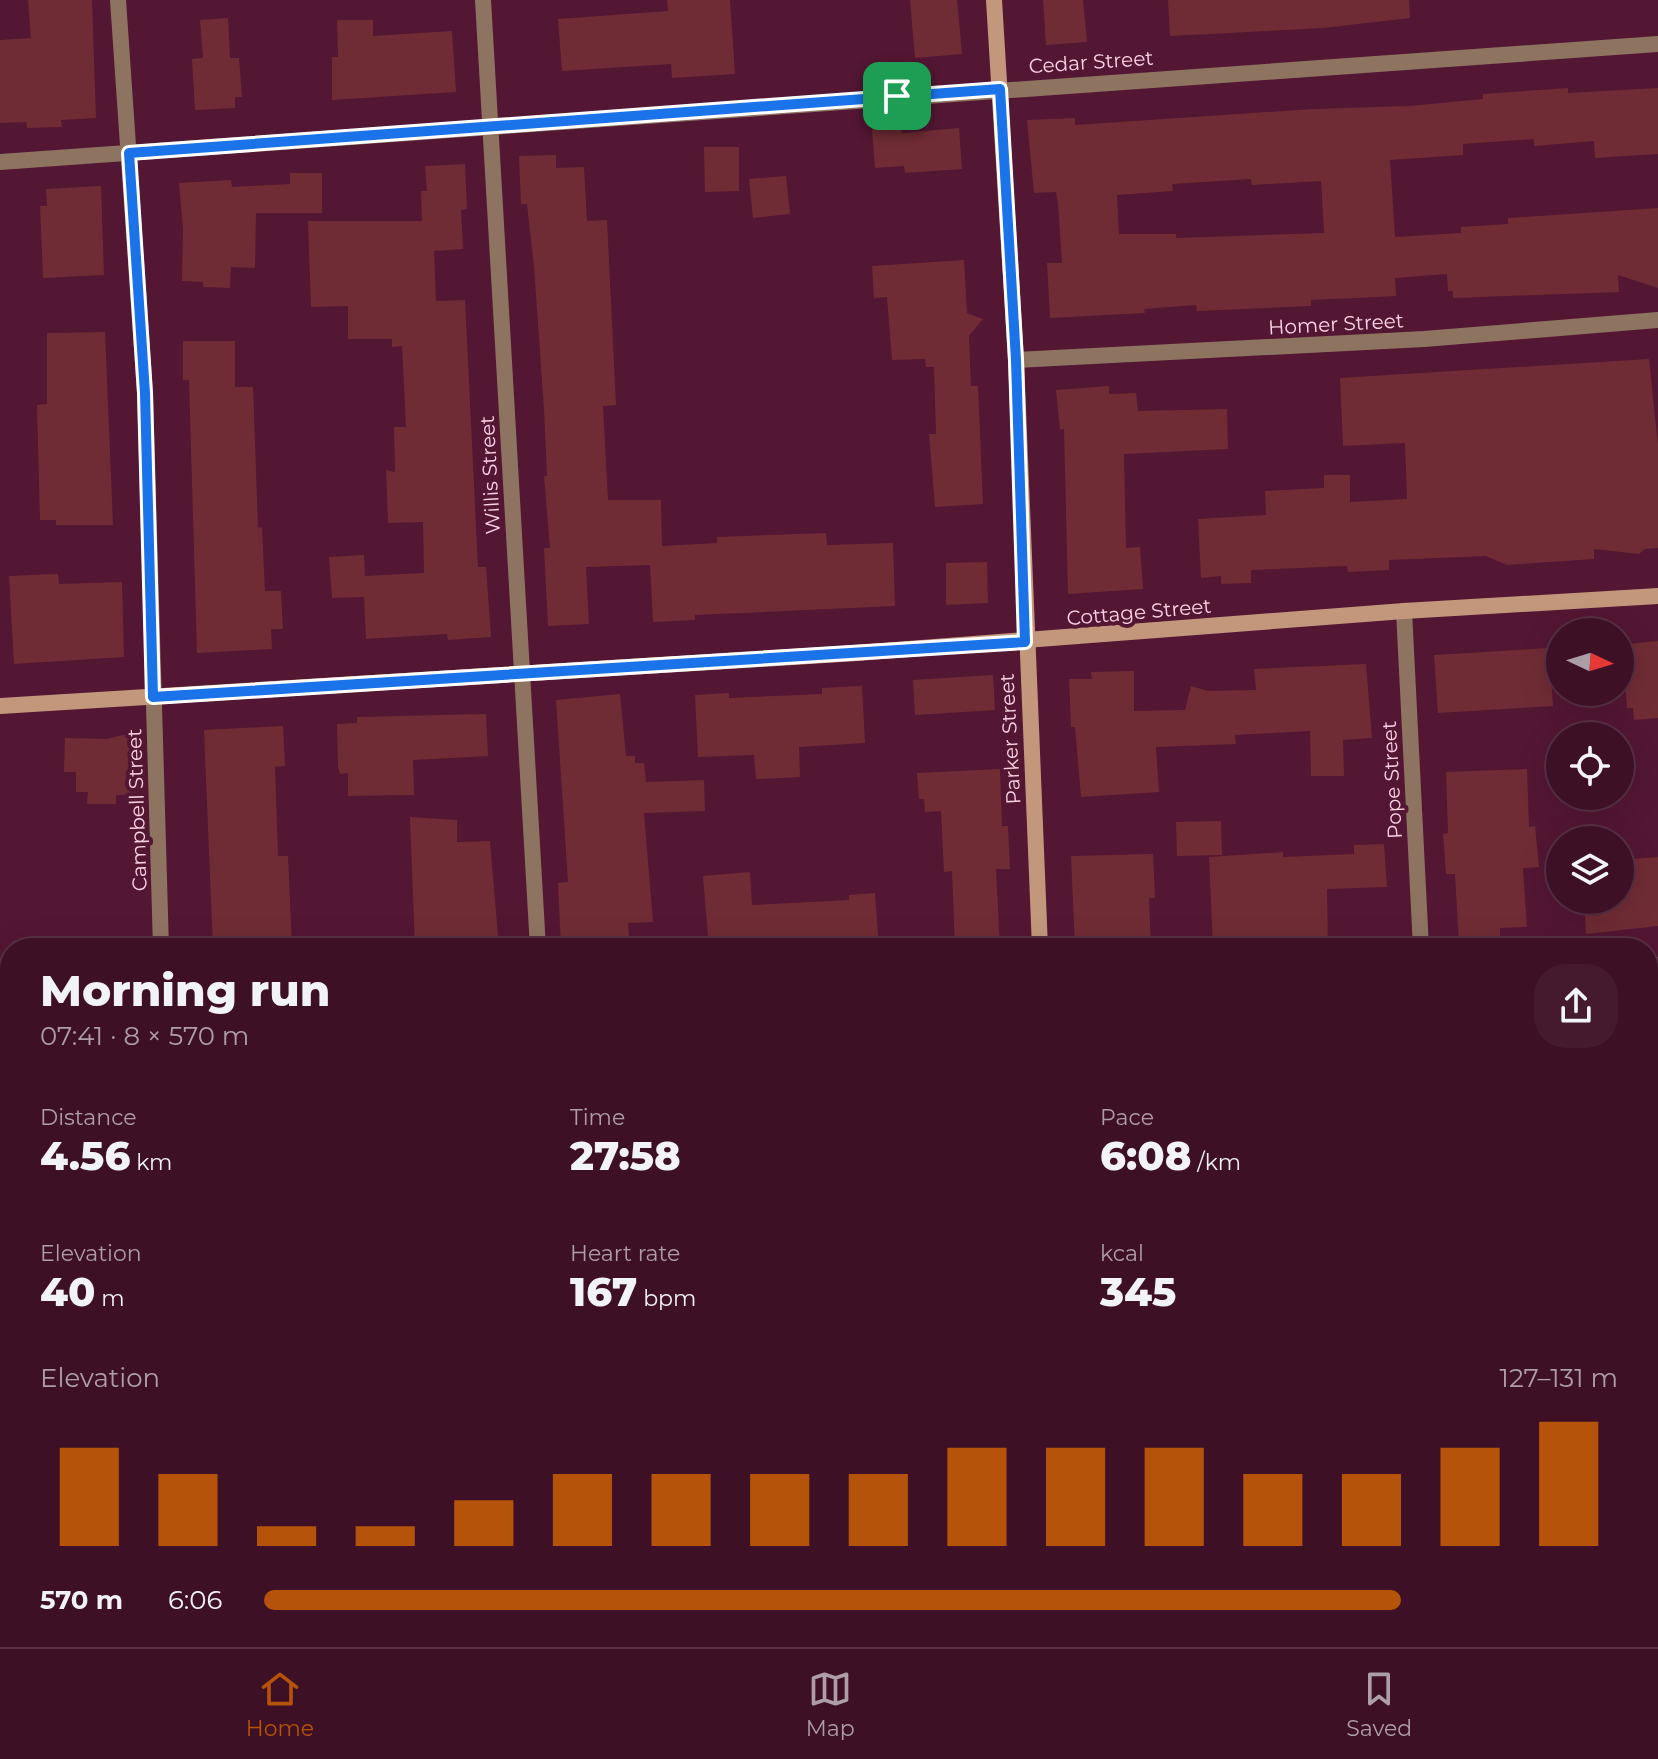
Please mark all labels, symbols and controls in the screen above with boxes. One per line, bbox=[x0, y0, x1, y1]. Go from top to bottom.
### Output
street label: Cedar Street bbox=[1028, 46, 1154, 78]
pin bbox=[863, 62, 931, 130]
icon: arrive bbox=[875, 74, 919, 118]
street label: Homer Street bbox=[1268, 308, 1404, 340]
street label: Willis Street bbox=[475, 415, 505, 535]
street label: Cottage Street bbox=[1066, 594, 1212, 630]
north arrow bbox=[1546, 618, 1634, 706]
map controls bbox=[1546, 618, 1634, 914]
street label: Parker Street bbox=[995, 673, 1025, 805]
street label: Pope Street bbox=[1377, 720, 1407, 840]
button: locate bbox=[1546, 722, 1634, 810]
street label: Campbell Street bbox=[122, 728, 152, 892]
button: layers bbox=[1546, 826, 1634, 914]
text: Morning run bbox=[40, 963, 330, 1017]
button: share bbox=[1534, 964, 1618, 1048]
text: 07:41 · 8 × 570 m bbox=[40, 1020, 249, 1052]
text: Distance bbox=[40, 1104, 137, 1131]
text: Time bbox=[570, 1104, 625, 1131]
text: Pace bbox=[1100, 1104, 1154, 1131]
text: 4.56 bbox=[40, 1131, 130, 1180]
text: 27:58 bbox=[570, 1131, 681, 1180]
text: 6:08 bbox=[1100, 1131, 1191, 1180]
text: km bbox=[130, 1149, 172, 1176]
text: /km bbox=[1191, 1149, 1241, 1176]
text: Elevation bbox=[40, 1240, 142, 1267]
text: Heart rate bbox=[570, 1240, 680, 1267]
text: kcal bbox=[1100, 1240, 1144, 1267]
text: 40 bbox=[40, 1267, 95, 1316]
text: 167 bbox=[570, 1267, 637, 1316]
text: 345 bbox=[1100, 1267, 1176, 1316]
text: m bbox=[95, 1285, 125, 1312]
text: bpm bbox=[637, 1285, 696, 1312]
text: Elevation bbox=[40, 1362, 160, 1394]
text: 127–131 m bbox=[1500, 1362, 1618, 1394]
text: 570 m bbox=[40, 1584, 123, 1616]
text: 6:06 bbox=[168, 1584, 222, 1616]
tab: Home bbox=[246, 1667, 314, 1742]
tab: Map bbox=[806, 1667, 855, 1742]
tab: Saved bbox=[1346, 1667, 1412, 1742]

